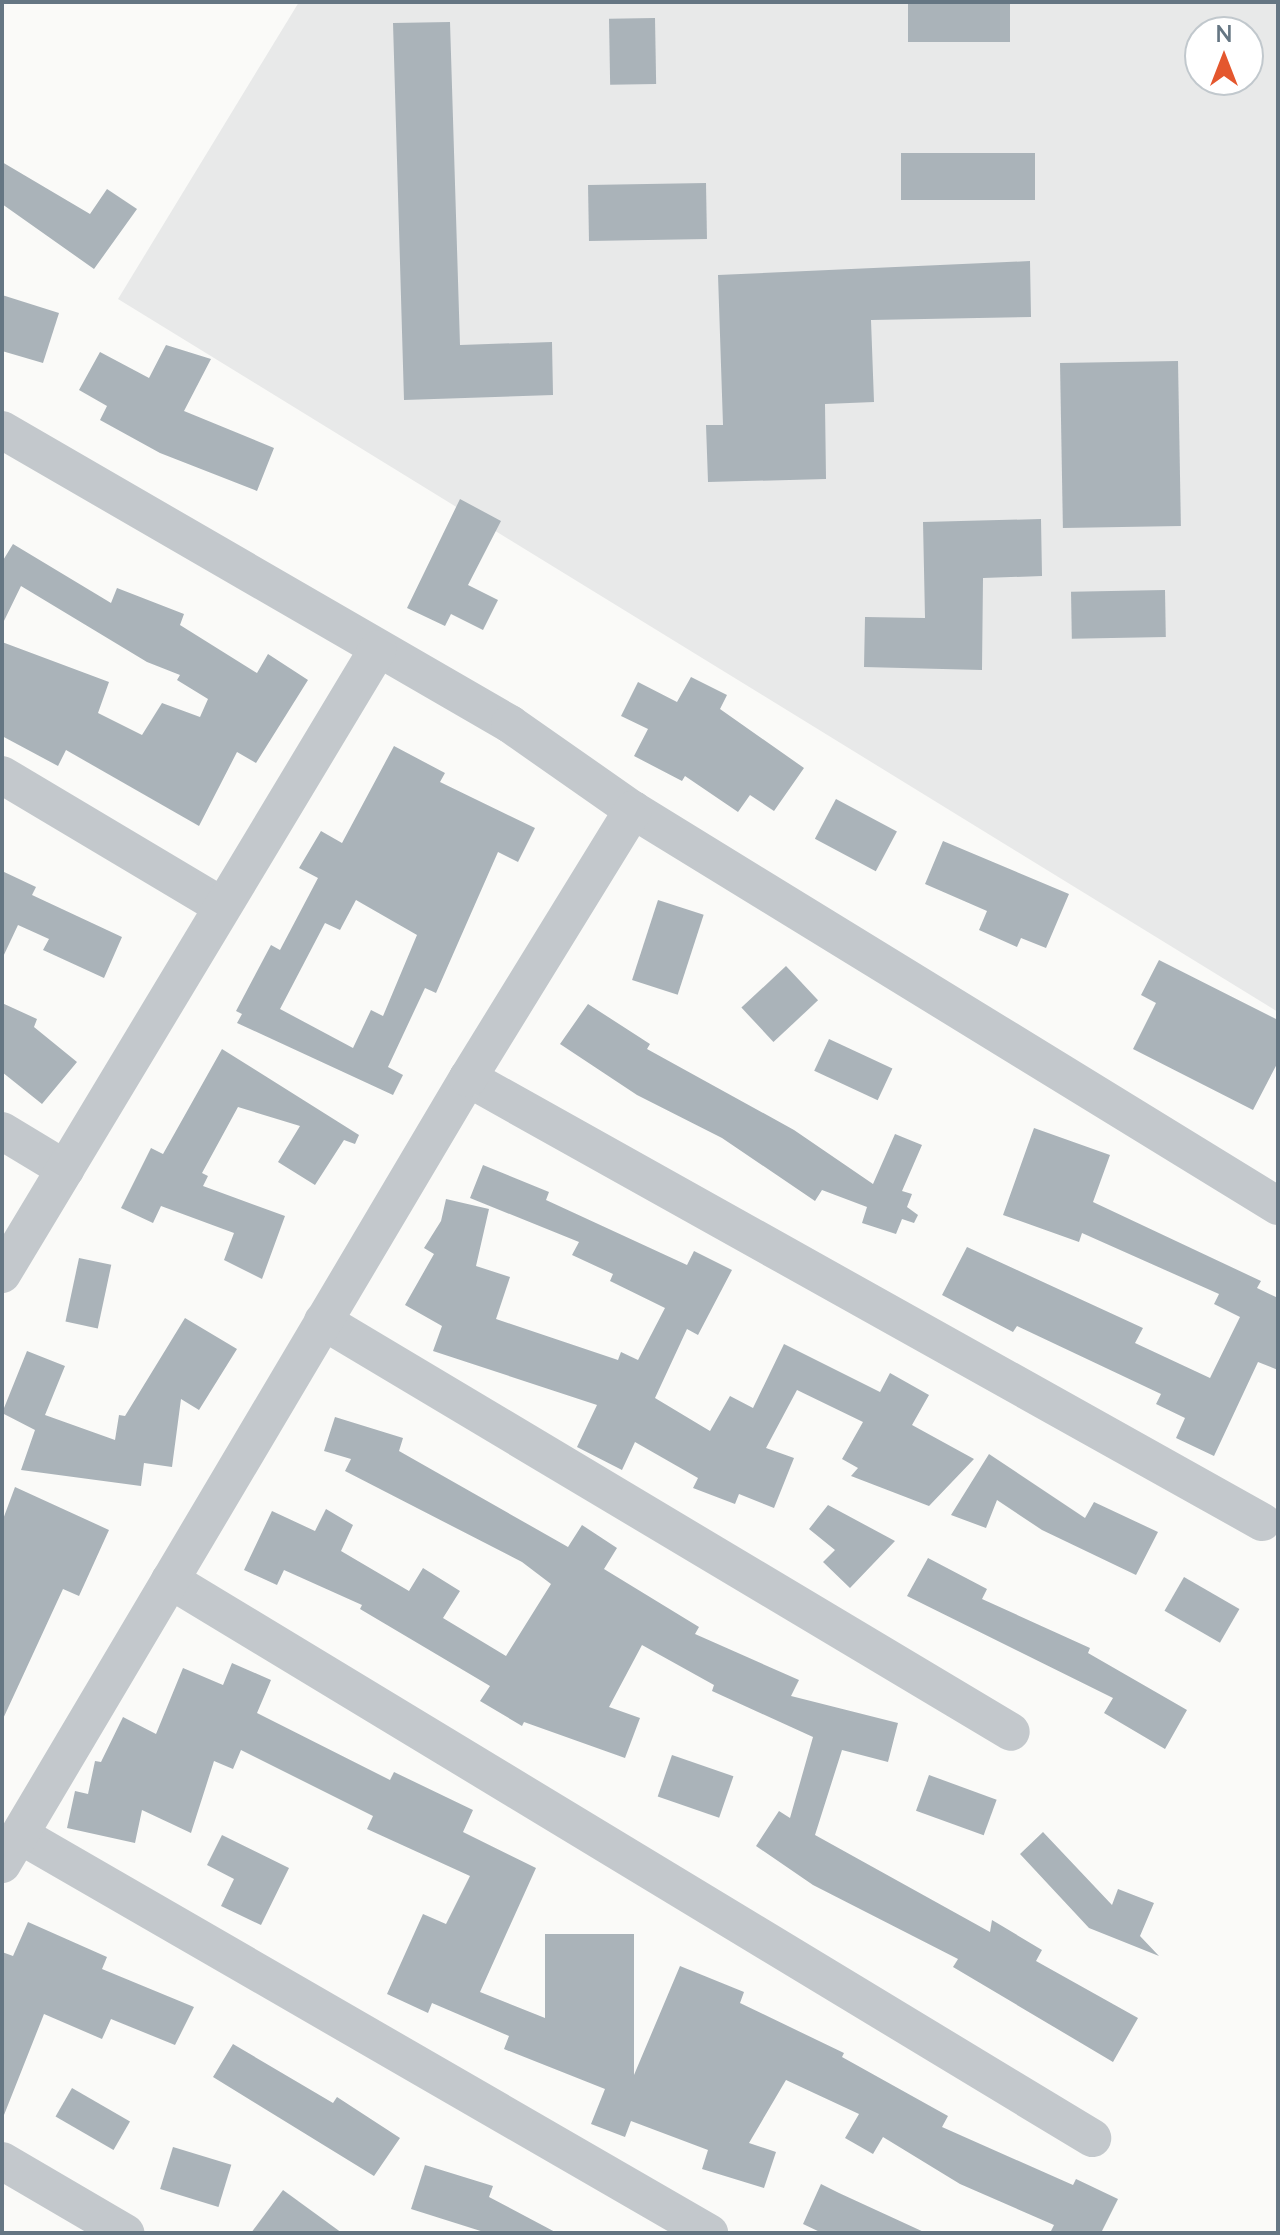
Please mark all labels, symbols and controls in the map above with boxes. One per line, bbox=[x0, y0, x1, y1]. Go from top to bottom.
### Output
north arrow bbox=[1184, 16, 1264, 96]
text: N bbox=[1216, 20, 1232, 47]

